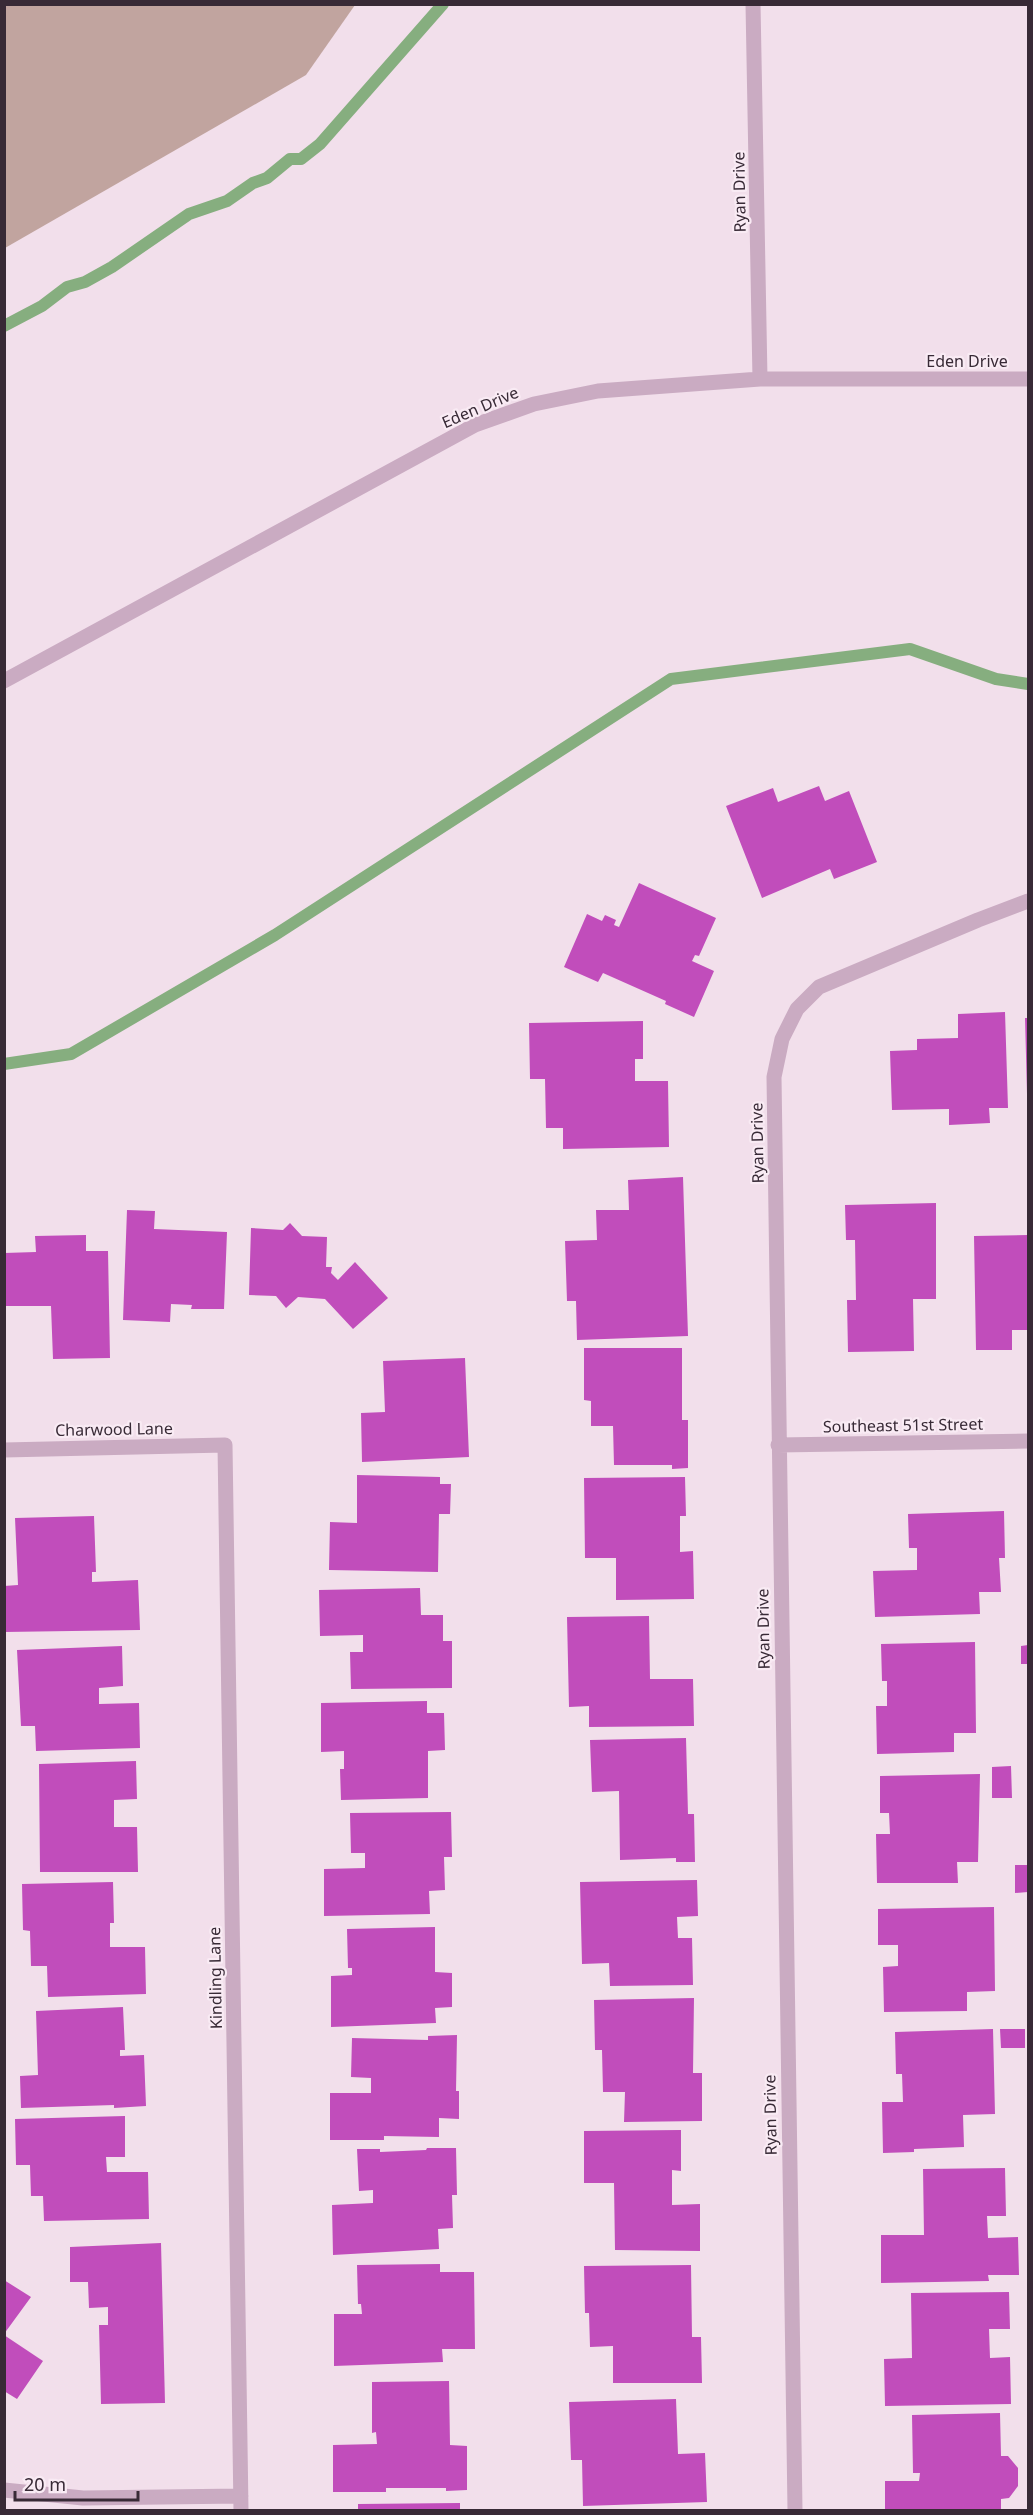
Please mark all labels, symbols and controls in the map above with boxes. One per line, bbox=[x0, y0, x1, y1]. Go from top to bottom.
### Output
street label: Ryan Drive bbox=[727, 151, 751, 233]
street label: Eden Drive bbox=[926, 350, 1008, 372]
street label: Eden Drive bbox=[438, 381, 522, 433]
street label: Ryan Drive bbox=[745, 1102, 769, 1184]
street label: Southeast 51st Street bbox=[823, 1413, 983, 1437]
street label: Charwood Lane bbox=[55, 1417, 173, 1441]
street label: Ryan Drive bbox=[751, 1588, 775, 1670]
street label: Kindling Lane bbox=[203, 1927, 227, 2029]
street label: Ryan Drive bbox=[758, 2074, 782, 2156]
scale bar bbox=[15, 2464, 138, 2502]
text: 20 m bbox=[24, 2472, 66, 2496]

